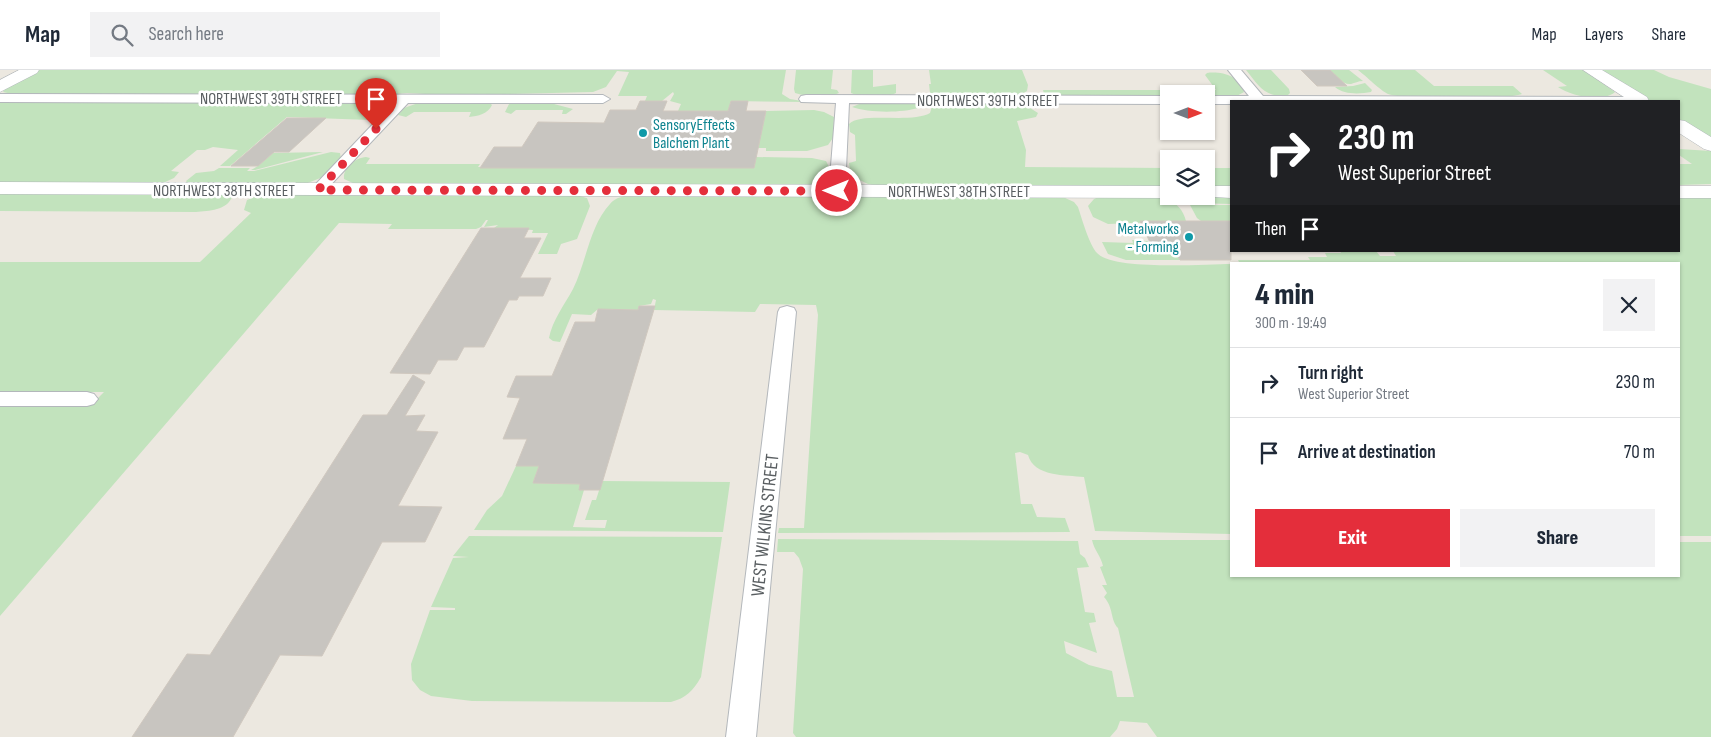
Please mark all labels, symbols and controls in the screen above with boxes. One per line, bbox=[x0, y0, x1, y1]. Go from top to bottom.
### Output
search box bbox=[90, 12, 440, 57]
text: Map bbox=[25, 20, 60, 49]
icon: search bbox=[108, 21, 136, 49]
text: Search here bbox=[148, 23, 224, 46]
text: Map bbox=[1532, 24, 1557, 45]
text: Layers bbox=[1585, 24, 1624, 45]
text: Share bbox=[1652, 24, 1686, 45]
pin bbox=[355, 78, 397, 129]
icon: arrive bbox=[362, 85, 390, 113]
north arrow bbox=[1160, 85, 1215, 140]
map controls bbox=[1160, 85, 1215, 205]
street label: NORTHWEST 39TH STREET bbox=[200, 90, 342, 109]
street label: NORTHWEST 39TH STREET bbox=[917, 92, 1059, 111]
place label: SensoryEffects Balchem Plant bbox=[653, 116, 735, 153]
text: 230 m bbox=[1338, 117, 1414, 160]
icon: right bbox=[1255, 120, 1320, 185]
marker: SensoryEffects Balchem Plant bbox=[637, 127, 649, 139]
button: layers bbox=[1160, 150, 1215, 205]
text: West Superior Street bbox=[1338, 160, 1491, 187]
position arrow bbox=[810, 164, 862, 216]
street label: NORTHWEST 38TH STREET bbox=[153, 182, 295, 201]
street label: NORTHWEST 38TH STREET bbox=[888, 183, 1030, 202]
icon: arrive bbox=[1296, 215, 1324, 243]
text: Then bbox=[1255, 218, 1286, 241]
place label: Metalworks - Forming bbox=[1117, 220, 1179, 257]
marker: Metalworks - Forming bbox=[1183, 231, 1195, 243]
text: 4 min bbox=[1255, 277, 1314, 313]
button: close bbox=[1603, 279, 1655, 331]
text: 300 m · 19:49 bbox=[1255, 314, 1327, 333]
text: Turn right bbox=[1298, 362, 1363, 385]
icon: right bbox=[1255, 369, 1283, 397]
text: 230 m bbox=[1615, 371, 1655, 394]
text: West Superior Street bbox=[1298, 385, 1409, 404]
icon: arrive bbox=[1255, 439, 1283, 467]
text: Arrive at destination bbox=[1298, 441, 1436, 464]
text: 70 m bbox=[1624, 441, 1655, 464]
street label: WEST WILKINS STREET bbox=[747, 452, 784, 598]
button: Exit bbox=[1255, 509, 1450, 567]
button: Share bbox=[1460, 509, 1655, 567]

